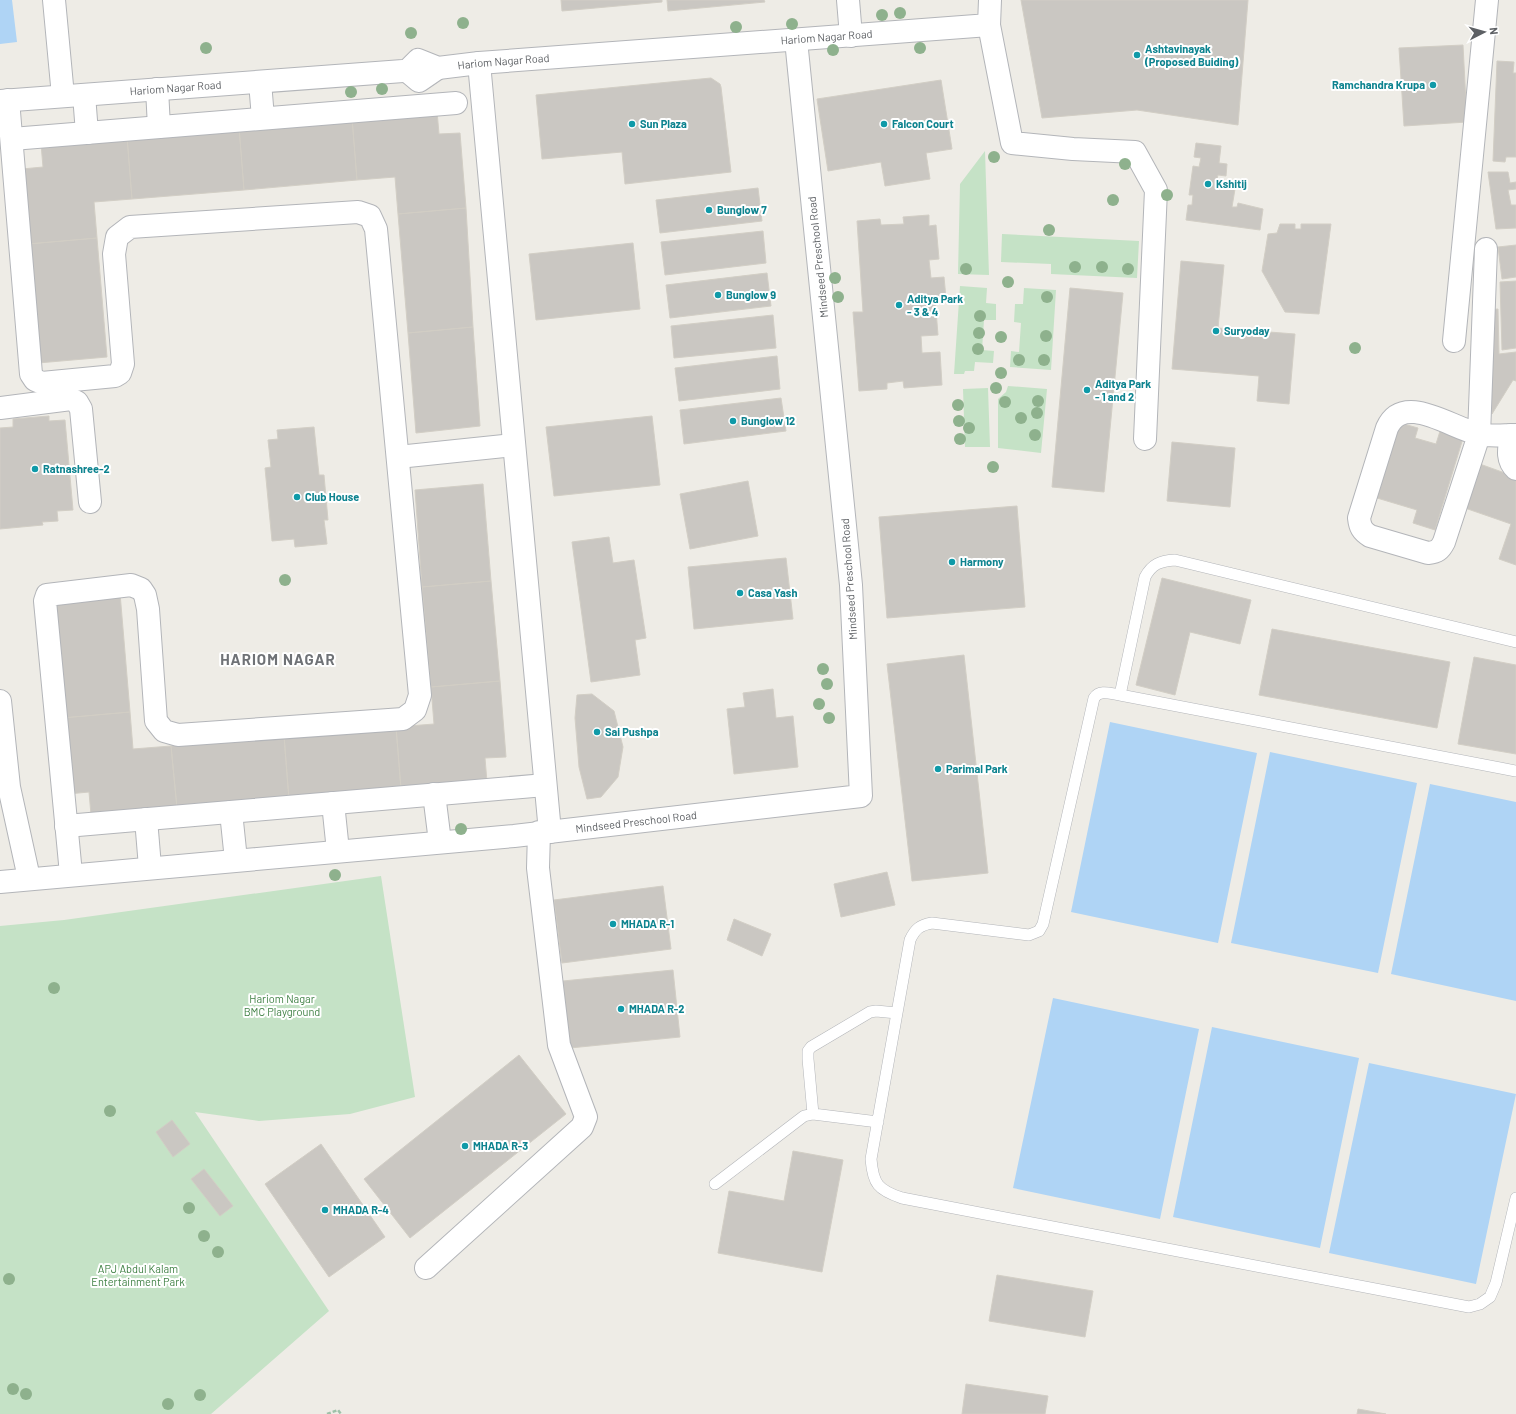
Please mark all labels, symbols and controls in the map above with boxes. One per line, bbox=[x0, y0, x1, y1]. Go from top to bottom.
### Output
north arrow bbox=[1464, 12, 1504, 52]
street label: Hariom Nagar Road bbox=[780, 27, 873, 47]
text: N bbox=[1488, 27, 1501, 35]
place label: Ashtavinayak (Proposed Buiding) bbox=[1144, 42, 1239, 68]
marker: Ashtavinayak (Proposed Buiding) bbox=[1132, 50, 1142, 60]
street label: Hariom Nagar Road bbox=[457, 51, 550, 72]
street label: Hariom Nagar Road bbox=[129, 78, 222, 97]
place label: Ramchandra Krupa bbox=[1332, 78, 1425, 91]
marker: Ramchandra Krupa bbox=[1428, 80, 1438, 90]
place label: Sun Plaza bbox=[640, 117, 687, 130]
place label: Falcon Court bbox=[892, 117, 954, 130]
marker: Sun Plaza bbox=[627, 119, 637, 129]
marker: Falcon Court bbox=[879, 119, 889, 129]
place label: Kshitij bbox=[1216, 177, 1247, 190]
marker: Kshitij bbox=[1203, 179, 1213, 189]
street label: Mindseed Preschool Road bbox=[805, 196, 830, 318]
place label: Bunglow 7 bbox=[717, 203, 767, 216]
marker: Bunglow 7 bbox=[704, 205, 714, 215]
place label: Bunglow 9 bbox=[726, 288, 776, 301]
marker: Bunglow 9 bbox=[713, 290, 723, 300]
place label: Aditya Park - 3 & 4 bbox=[907, 292, 963, 318]
marker: Aditya Park - 3 & 4 bbox=[894, 300, 904, 310]
place label: Suryoday bbox=[1224, 324, 1270, 337]
marker: Suryoday bbox=[1211, 326, 1221, 336]
place label: Aditya Park - 1 and 2 bbox=[1095, 377, 1151, 403]
marker: Aditya Park - 1 and 2 bbox=[1082, 385, 1092, 395]
place label: Bunglow 12 bbox=[741, 414, 795, 427]
marker: Bunglow 12 bbox=[728, 416, 738, 426]
place label: Ratnashree-2 bbox=[43, 462, 110, 475]
marker: Ratnashree-2 bbox=[30, 464, 40, 474]
place label: Club House bbox=[305, 490, 359, 503]
marker: Club House bbox=[292, 492, 302, 502]
street label: Mindseed Preschool Road bbox=[838, 518, 859, 640]
place label: Harmony bbox=[960, 555, 1004, 568]
marker: Harmony bbox=[947, 557, 957, 567]
place label: Casa Yash bbox=[748, 586, 797, 599]
marker: Casa Yash bbox=[735, 588, 745, 598]
district label: HARIOM NAGAR bbox=[220, 650, 336, 668]
place label: Sai Pushpa bbox=[605, 725, 659, 738]
marker: Sai Pushpa bbox=[592, 727, 602, 737]
place label: Parimal Park bbox=[946, 762, 1008, 775]
marker: Parimal Park bbox=[933, 764, 943, 774]
street label: Mindseed Preschool Road bbox=[575, 808, 697, 835]
place label: MHADA R-1 bbox=[621, 917, 674, 930]
marker: MHADA R-1 bbox=[608, 919, 618, 929]
park label: Hariom Nagar BMC Playground bbox=[244, 992, 320, 1018]
place label: MHADA R-2 bbox=[629, 1002, 684, 1015]
marker: MHADA R-2 bbox=[616, 1004, 626, 1014]
place label: MHADA R-3 bbox=[473, 1139, 528, 1152]
marker: MHADA R-3 bbox=[460, 1141, 470, 1151]
place label: MHADA R-4 bbox=[333, 1203, 389, 1216]
marker: MHADA R-4 bbox=[320, 1205, 330, 1215]
park label: APJ Abdul Kalam Entertainment Park bbox=[91, 1262, 185, 1288]

